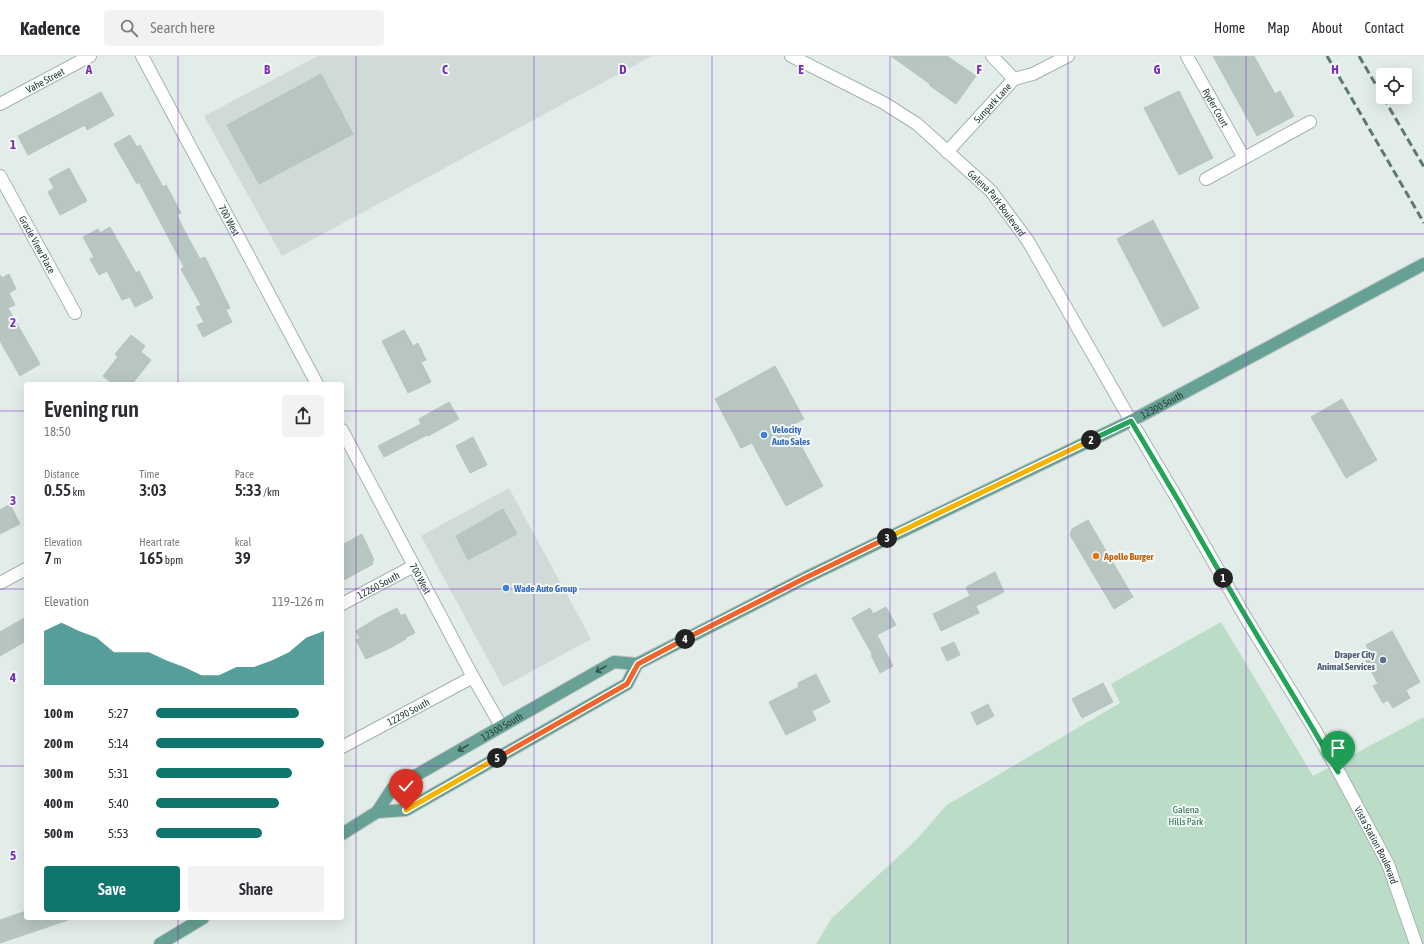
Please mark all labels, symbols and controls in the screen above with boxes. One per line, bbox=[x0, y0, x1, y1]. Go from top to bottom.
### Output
search box bbox=[104, 10, 384, 46]
text: Kadence bbox=[20, 17, 80, 39]
icon: search bbox=[118, 17, 140, 39]
text: Search here bbox=[150, 19, 215, 36]
text: Home bbox=[1214, 20, 1245, 36]
text: Map bbox=[1267, 20, 1290, 36]
text: About bbox=[1312, 20, 1343, 36]
text: Contact bbox=[1365, 20, 1404, 36]
text: A bbox=[85, 62, 93, 77]
text: B bbox=[264, 62, 271, 77]
text: C bbox=[442, 62, 448, 77]
text: D bbox=[619, 62, 627, 77]
text: E bbox=[798, 62, 804, 77]
text: F bbox=[976, 62, 982, 77]
text: G bbox=[1154, 62, 1161, 77]
text: H bbox=[1331, 62, 1339, 77]
street label: Vahe Street bbox=[24, 66, 66, 95]
map controls bbox=[1376, 68, 1412, 104]
button: locate bbox=[1376, 68, 1412, 104]
street label: Sunpark Lane bbox=[972, 81, 1014, 125]
street label: Ryder Court bbox=[1200, 87, 1231, 129]
text: 1 bbox=[10, 137, 16, 152]
street label: Galena Park Boulevard bbox=[965, 168, 1028, 239]
street label: 700 West bbox=[216, 203, 242, 238]
street label: Gracie View Place bbox=[17, 214, 57, 276]
text: 2 bbox=[10, 315, 16, 330]
street label: 12300 South bbox=[1139, 389, 1185, 421]
button: share bbox=[282, 395, 324, 437]
text: Evening run bbox=[44, 396, 139, 422]
text: 18:50 bbox=[44, 424, 71, 439]
place label: Velocity Auto Sales bbox=[771, 424, 811, 447]
marker: Velocity Auto Sales bbox=[759, 430, 769, 440]
pin: 2 bbox=[1081, 430, 1101, 450]
text: 2 bbox=[1088, 434, 1094, 446]
text: Distance bbox=[44, 468, 79, 480]
text: Time bbox=[139, 468, 159, 480]
text: Pace bbox=[235, 468, 254, 480]
text: 0.55 bbox=[44, 480, 71, 500]
text: 3:03 bbox=[139, 480, 167, 500]
text: 5:33 bbox=[235, 480, 262, 500]
text: km bbox=[71, 486, 85, 498]
text: /km bbox=[262, 486, 280, 498]
text: 3 bbox=[10, 493, 16, 508]
pin: 3 bbox=[877, 528, 897, 548]
text: 3 bbox=[884, 532, 890, 544]
text: Elevation bbox=[44, 536, 82, 548]
text: Heart rate bbox=[139, 536, 180, 548]
text: kcal bbox=[235, 536, 251, 548]
text: 7 bbox=[44, 548, 52, 568]
text: 165 bbox=[139, 548, 163, 568]
text: 39 bbox=[235, 548, 251, 568]
marker: Apollo Burger bbox=[1091, 551, 1101, 561]
place label: Apollo Burger bbox=[1103, 551, 1154, 562]
text: m bbox=[52, 554, 61, 566]
text: bpm bbox=[163, 554, 183, 566]
street label: 700 West bbox=[408, 561, 433, 596]
pin: 1 bbox=[1213, 568, 1233, 588]
street label: 12260 South bbox=[355, 570, 402, 601]
text: 1 bbox=[1220, 572, 1226, 584]
marker: Wade Auto Group bbox=[501, 583, 511, 593]
place label: Wade Auto Group bbox=[513, 583, 578, 594]
text: Elevation bbox=[44, 594, 89, 609]
text: 119–126 m bbox=[272, 594, 324, 609]
pin: 4 bbox=[675, 629, 695, 649]
text: 4 bbox=[682, 633, 688, 645]
place label: Draper City Animal Services bbox=[1316, 649, 1376, 672]
marker: Draper City Animal Services bbox=[1378, 655, 1388, 665]
one-way arrow bbox=[595, 666, 607, 674]
text: 4 bbox=[9, 670, 16, 685]
street label: 12290 South bbox=[385, 696, 432, 728]
text: 100 m bbox=[44, 706, 73, 721]
text: 5:27 bbox=[108, 706, 129, 721]
street label: 12300 South bbox=[479, 710, 525, 743]
pin bbox=[1321, 731, 1355, 772]
text: 200 m bbox=[44, 736, 73, 751]
text: 5:14 bbox=[108, 736, 129, 751]
icon: arrive bbox=[1327, 737, 1349, 759]
one-way arrow bbox=[458, 744, 470, 752]
pin: 5 bbox=[487, 748, 507, 768]
text: 5 bbox=[494, 752, 500, 764]
text: 300 m bbox=[44, 766, 73, 781]
text: 5:31 bbox=[108, 766, 129, 781]
pin bbox=[389, 769, 423, 810]
icon: check bbox=[395, 775, 417, 797]
text: 400 m bbox=[44, 796, 73, 811]
text: 5:40 bbox=[108, 796, 129, 811]
park label: Galena Hills Park bbox=[1168, 804, 1204, 827]
street label: Vista Station Boulevard bbox=[1352, 805, 1400, 886]
text: 500 m bbox=[44, 826, 73, 841]
text: 5:53 bbox=[108, 826, 129, 841]
text: 5 bbox=[10, 848, 16, 863]
button: Save bbox=[44, 866, 180, 912]
button: Share bbox=[188, 866, 324, 912]

